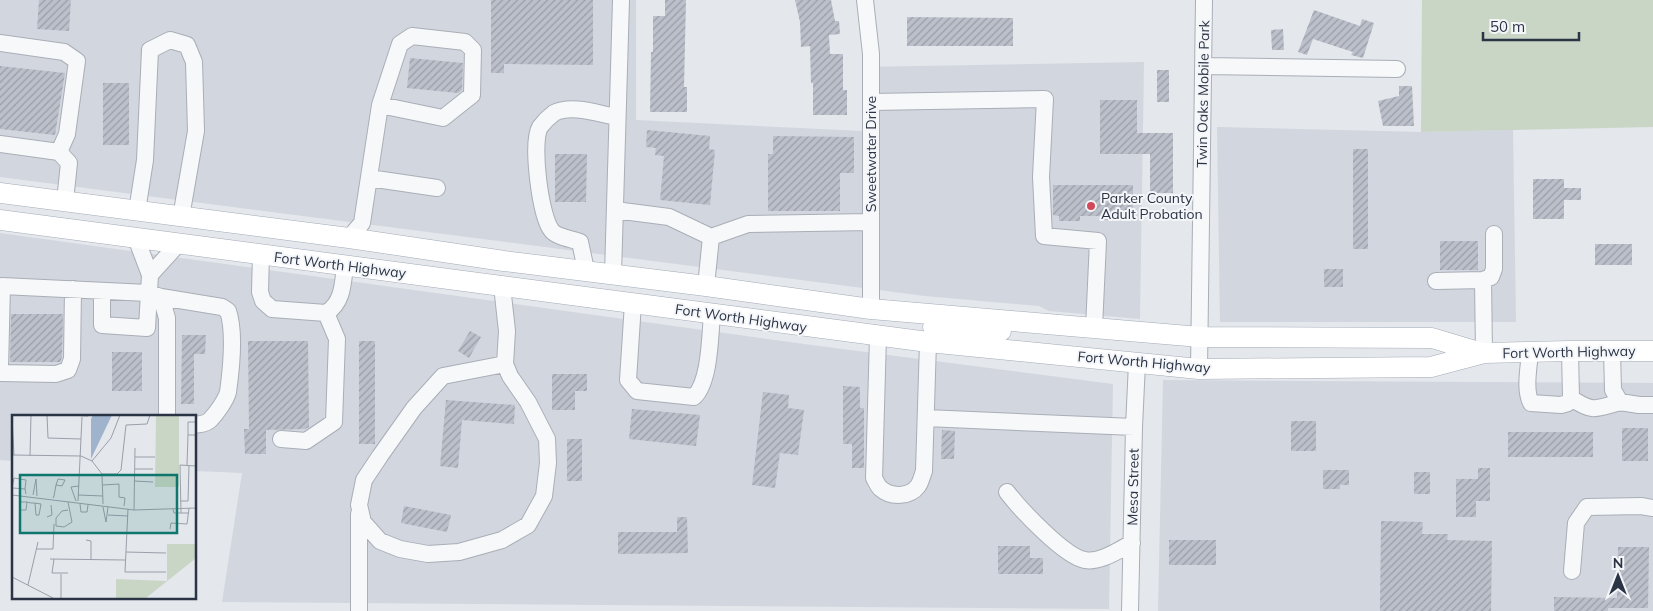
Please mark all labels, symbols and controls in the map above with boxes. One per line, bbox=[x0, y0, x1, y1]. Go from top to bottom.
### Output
scale bar bbox=[1483, 10, 1579, 42]
text: 50 m bbox=[1490, 17, 1525, 36]
street label: Twin Oaks Mobile Park bbox=[1193, 19, 1213, 168]
street label: Sweetwater Drive bbox=[862, 96, 880, 212]
place label: Parker County Adult Probation bbox=[1101, 189, 1203, 223]
marker: Parker County Adult Probation bbox=[1085, 200, 1097, 212]
street label: Fort Worth Highway bbox=[273, 248, 408, 282]
street label: Fort Worth Highway bbox=[674, 300, 809, 336]
street label: Fort Worth Highway bbox=[1502, 342, 1636, 362]
street label: Fort Worth Highway bbox=[1077, 347, 1212, 377]
inset map bbox=[12, 415, 196, 598]
street label: Mesa Street bbox=[1123, 448, 1143, 526]
north arrow bbox=[1593, 551, 1643, 601]
text: N bbox=[1613, 554, 1623, 572]

